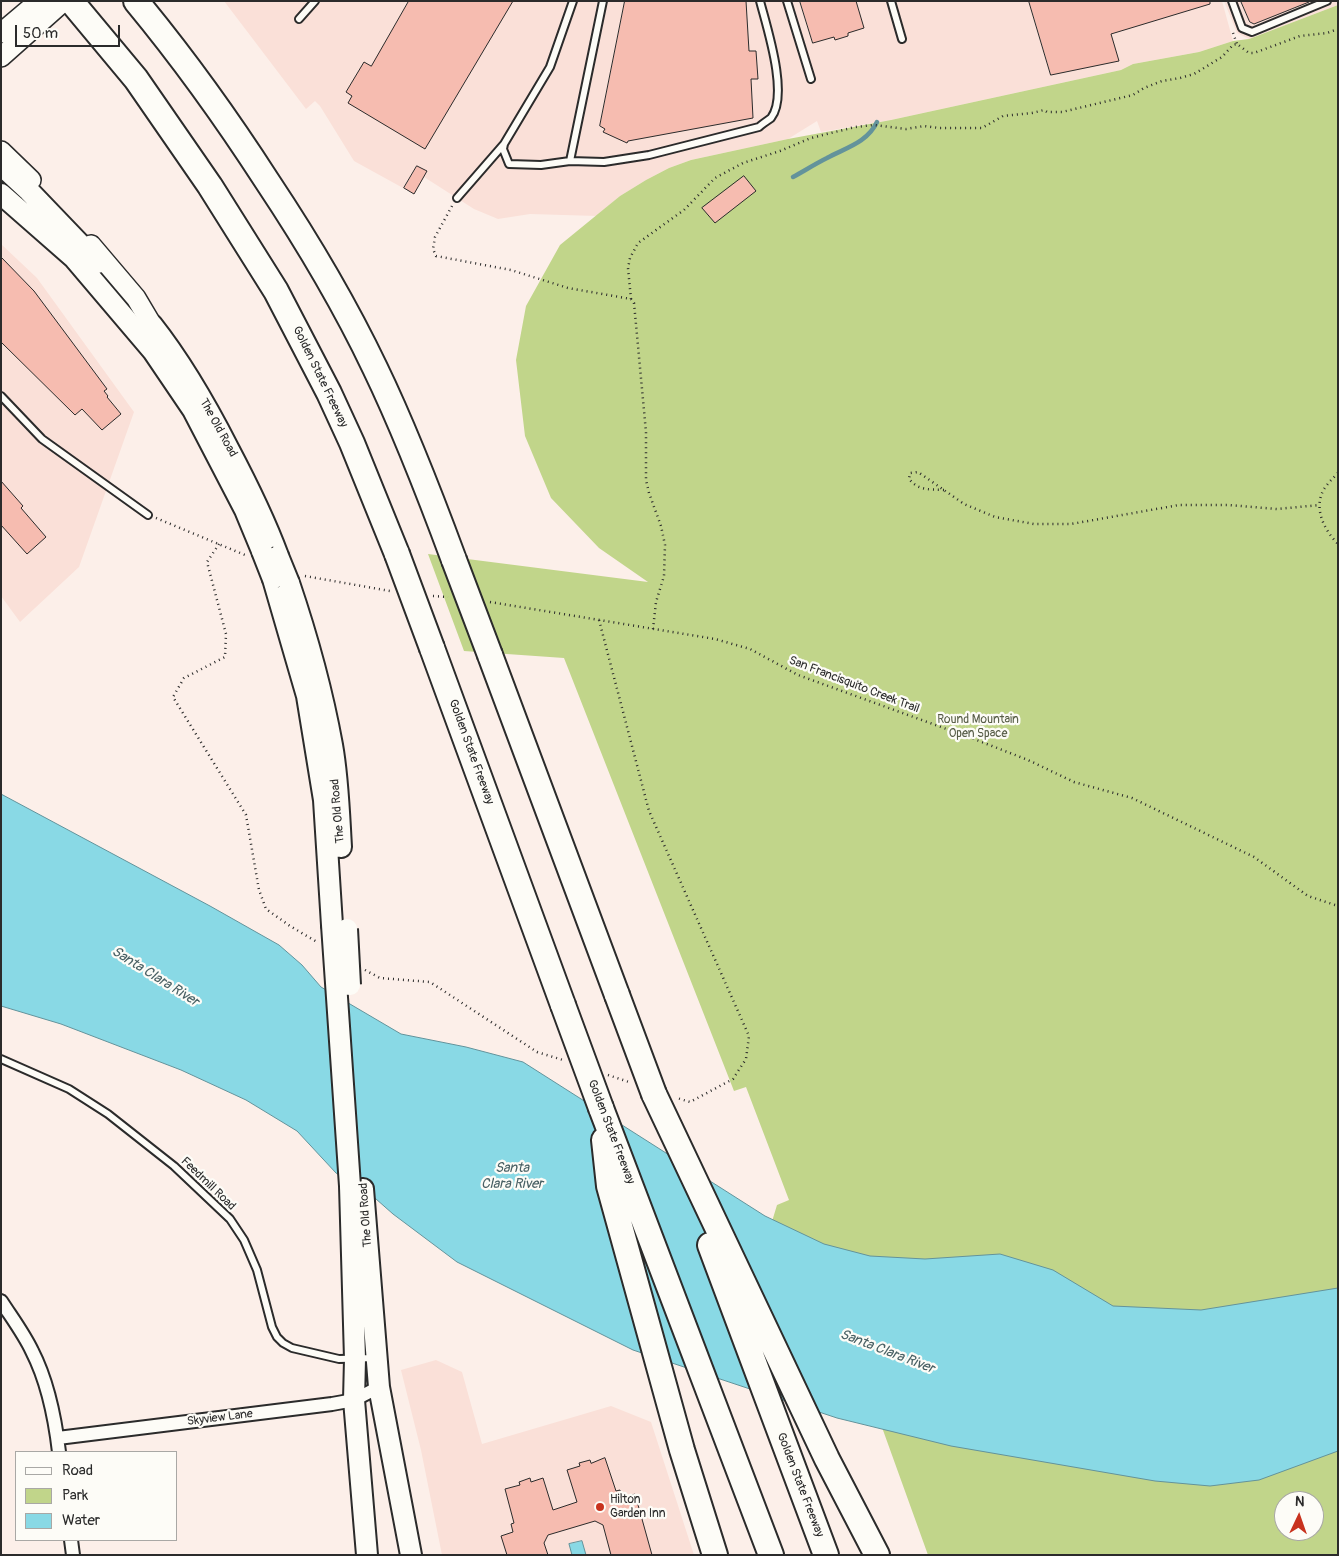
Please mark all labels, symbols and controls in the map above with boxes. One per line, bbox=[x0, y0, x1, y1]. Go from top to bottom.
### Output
scale bar bbox=[18, 15, 122, 47]
text: 50 m bbox=[23, 24, 58, 43]
street label: Golden State Freeway bbox=[289, 324, 351, 430]
street label: The Old Road bbox=[196, 396, 240, 460]
street label: San Francisquito Creek Trail bbox=[787, 653, 921, 717]
street label: Golden State Freeway bbox=[445, 698, 497, 806]
park label: Round Mountain Open Space bbox=[937, 713, 1019, 741]
street label: The Old Road bbox=[328, 778, 348, 844]
water label: Santa Clara River bbox=[108, 944, 202, 1010]
street label: Golden State Freeway bbox=[584, 1078, 638, 1186]
street label: Feedmill Road bbox=[178, 1154, 238, 1214]
water label: Santa Clara River bbox=[481, 1160, 543, 1192]
street label: The Old Road bbox=[357, 1182, 375, 1248]
water label: Santa Clara River bbox=[838, 1326, 936, 1378]
street label: Skyview Lane bbox=[186, 1407, 254, 1429]
street label: Golden State Freeway bbox=[773, 1431, 827, 1539]
legend bbox=[15, 1451, 178, 1541]
text: Road bbox=[62, 1461, 93, 1480]
text: Park bbox=[62, 1486, 88, 1505]
north arrow bbox=[1274, 1491, 1324, 1541]
place label: Hilton Garden Inn bbox=[610, 1493, 666, 1521]
text: N bbox=[1295, 1493, 1305, 1510]
marker: Hilton Garden Inn bbox=[594, 1501, 606, 1513]
text: Water bbox=[62, 1511, 100, 1530]

